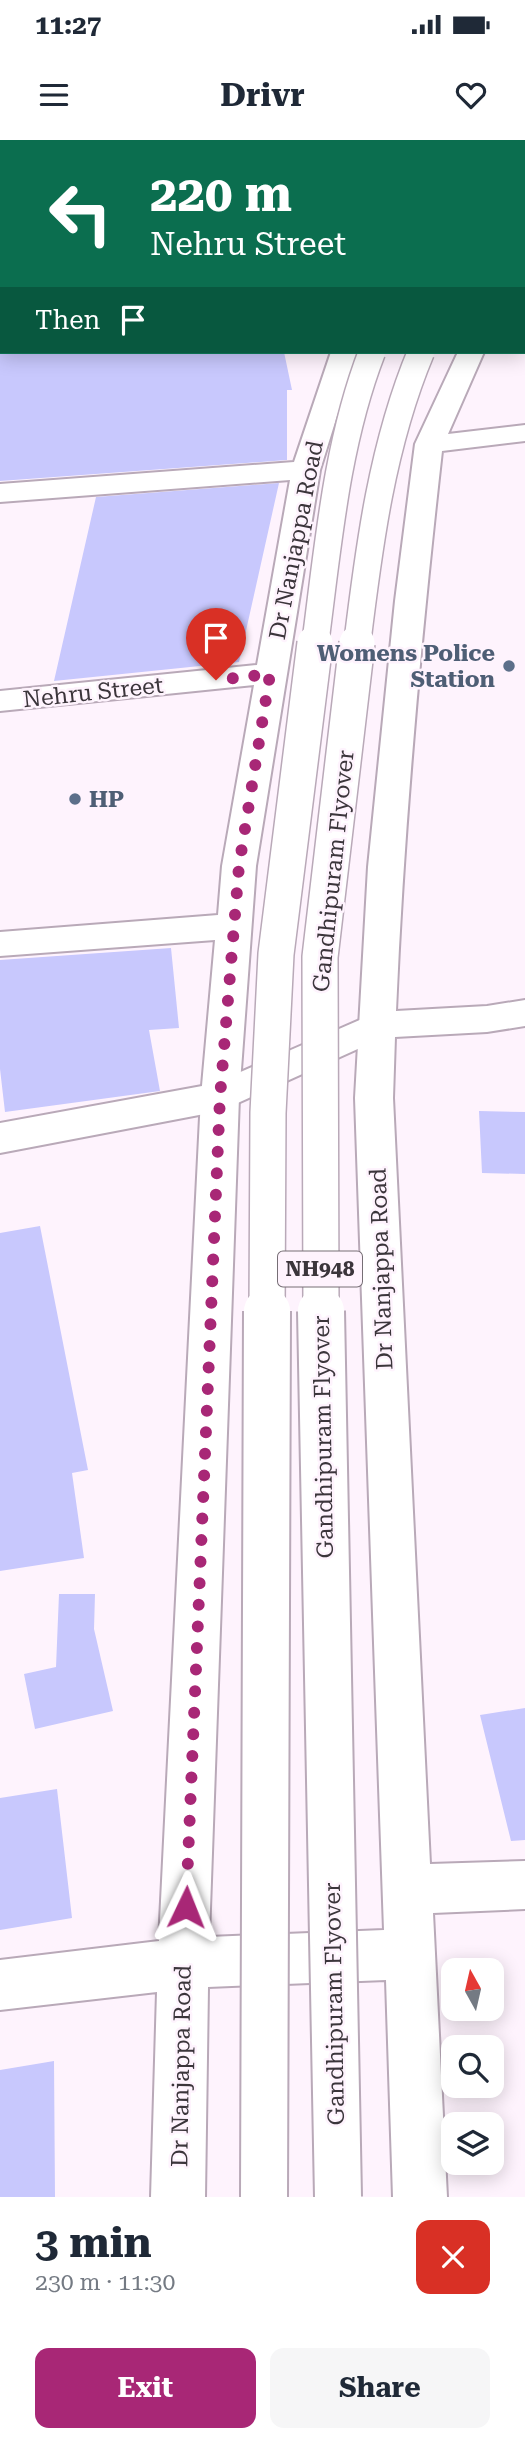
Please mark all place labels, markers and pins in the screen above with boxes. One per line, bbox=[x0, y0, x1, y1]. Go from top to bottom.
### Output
pin bbox=[186, 608, 246, 680]
place label: Womens Police Station bbox=[317, 640, 496, 693]
marker: Womens Police Station bbox=[501, 658, 517, 674]
place label: HP bbox=[89, 786, 124, 813]
marker: HP bbox=[67, 791, 83, 807]

